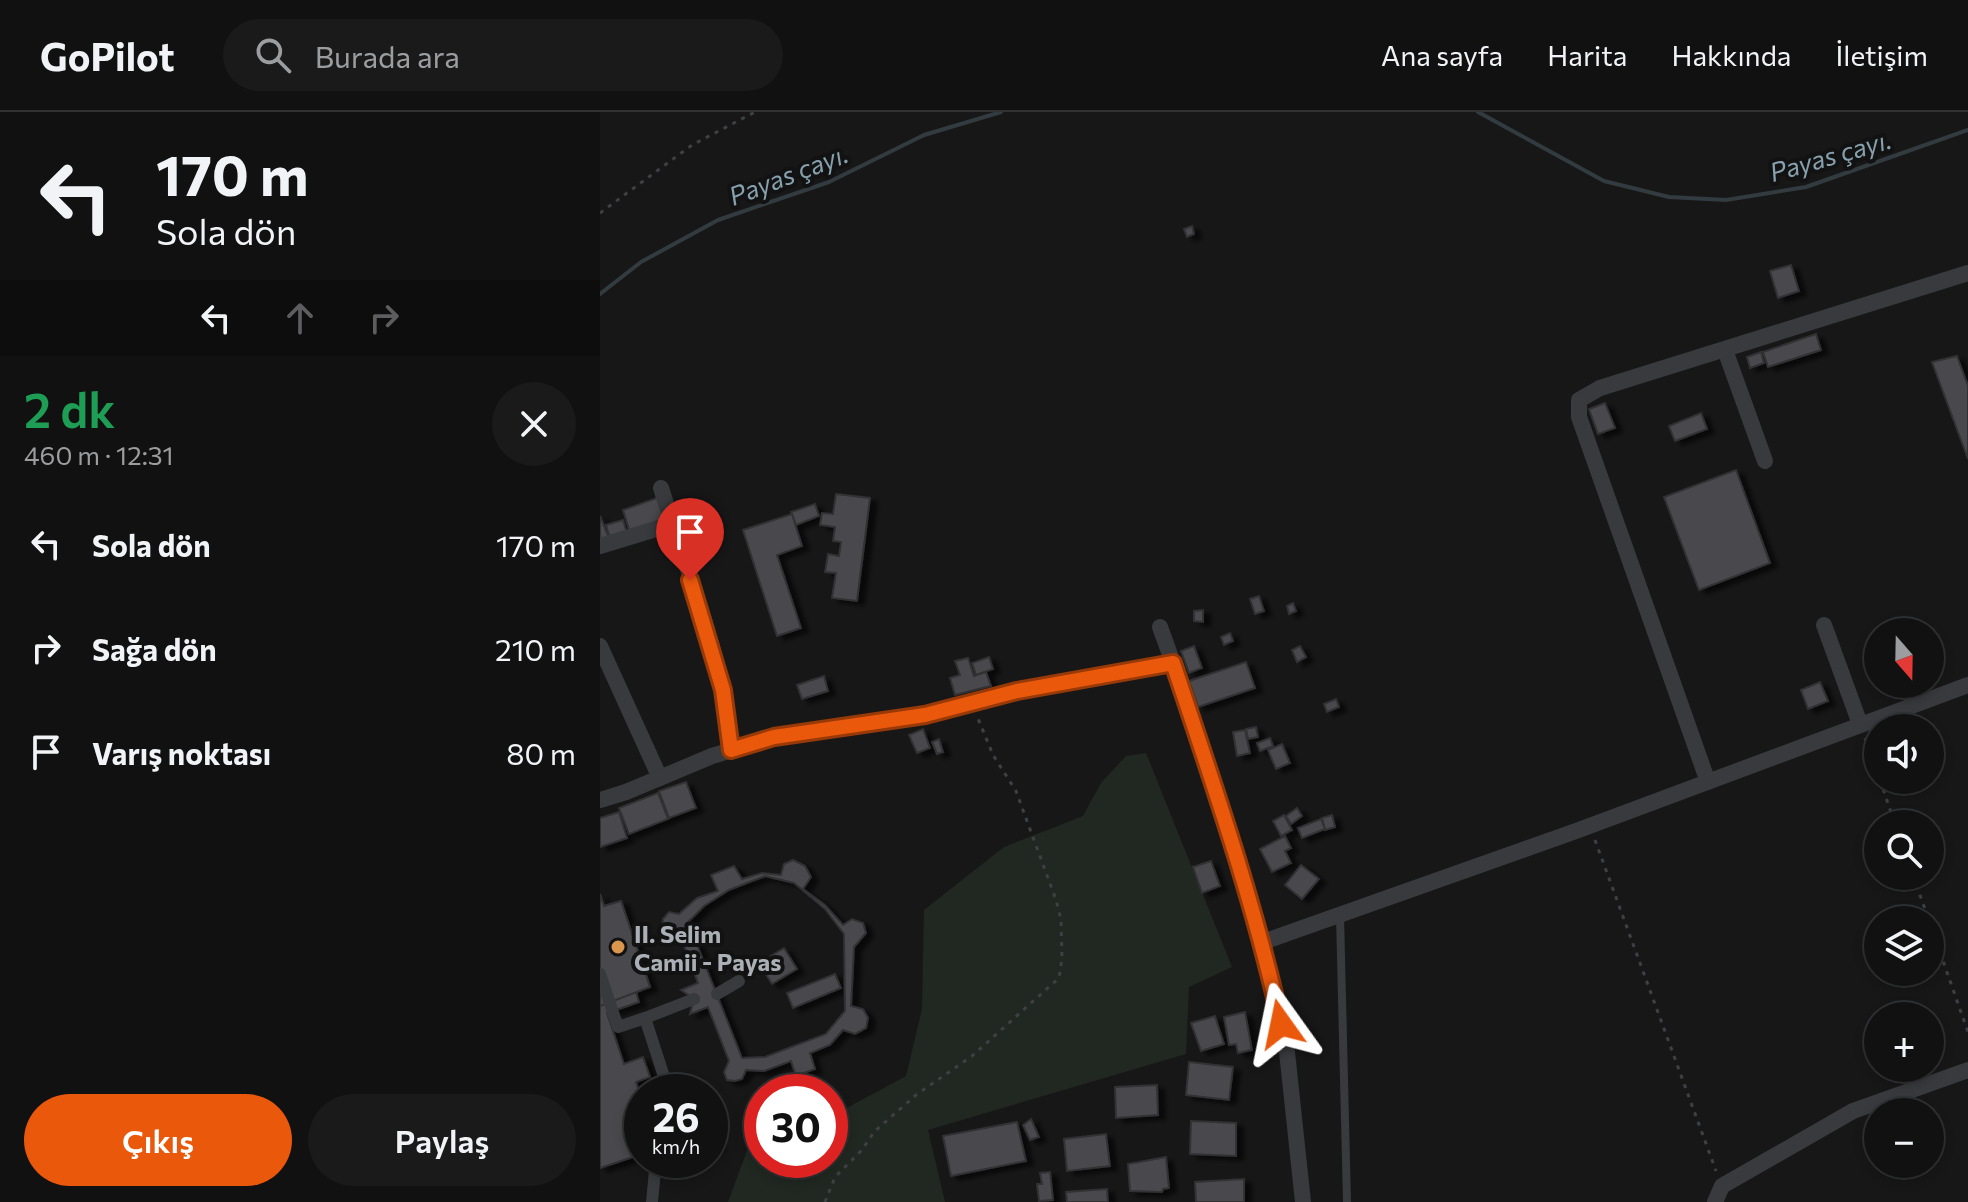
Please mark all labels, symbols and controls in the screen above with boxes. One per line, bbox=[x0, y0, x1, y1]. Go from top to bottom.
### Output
search box bbox=[223, 19, 783, 91]
text: GoPilot bbox=[40, 32, 175, 79]
icon: search bbox=[251, 33, 295, 77]
text: Burada ara bbox=[315, 37, 460, 74]
text: Ana sayfa bbox=[1381, 38, 1503, 72]
text: Harita bbox=[1547, 38, 1627, 72]
text: Hakkında bbox=[1671, 38, 1791, 72]
text: İletişim bbox=[1835, 38, 1928, 72]
water label: Payas çayı. bbox=[1766, 123, 1894, 187]
water label: Payas çayı. bbox=[724, 137, 852, 211]
text: 170 m bbox=[156, 139, 309, 208]
icon: left bbox=[24, 144, 128, 248]
text: Sola dön bbox=[156, 208, 296, 252]
icon: left bbox=[194, 296, 238, 340]
icon: ahead bbox=[278, 296, 322, 340]
icon: right bbox=[362, 296, 406, 340]
text: 2 dk bbox=[24, 379, 115, 438]
button: close bbox=[492, 382, 576, 466]
text: 460 m · 12:31 bbox=[24, 439, 174, 470]
pin bbox=[656, 498, 724, 580]
icon: arrive bbox=[668, 510, 712, 554]
icon: left bbox=[24, 522, 68, 566]
text: Sola dön bbox=[92, 526, 211, 563]
text: 170 m bbox=[496, 526, 576, 563]
north arrow bbox=[1864, 618, 1944, 698]
map controls bbox=[1864, 618, 1944, 1178]
icon: right bbox=[24, 626, 68, 670]
text: Sağa dön bbox=[92, 630, 217, 667]
text: 210 m bbox=[495, 630, 576, 667]
button: sound bbox=[1864, 714, 1944, 794]
icon: arrive bbox=[24, 730, 68, 774]
text: Varış noktası bbox=[92, 734, 271, 771]
text: 80 m bbox=[506, 734, 576, 771]
button: search bbox=[1864, 810, 1944, 890]
button: layers bbox=[1864, 906, 1944, 986]
place label: II. Selim Camii - Payas bbox=[634, 919, 781, 976]
marker: II. Selim Camii - Payas bbox=[609, 938, 627, 956]
position arrow bbox=[1239, 982, 1323, 1066]
button: + bbox=[1864, 1002, 1944, 1082]
speed limit sign: 30 bbox=[744, 1074, 848, 1178]
text: 26 bbox=[652, 1091, 700, 1140]
button: Çıkış bbox=[24, 1094, 292, 1186]
button: Paylaş bbox=[308, 1094, 576, 1186]
button: − bbox=[1864, 1098, 1944, 1178]
text: km/h bbox=[652, 1134, 700, 1158]

